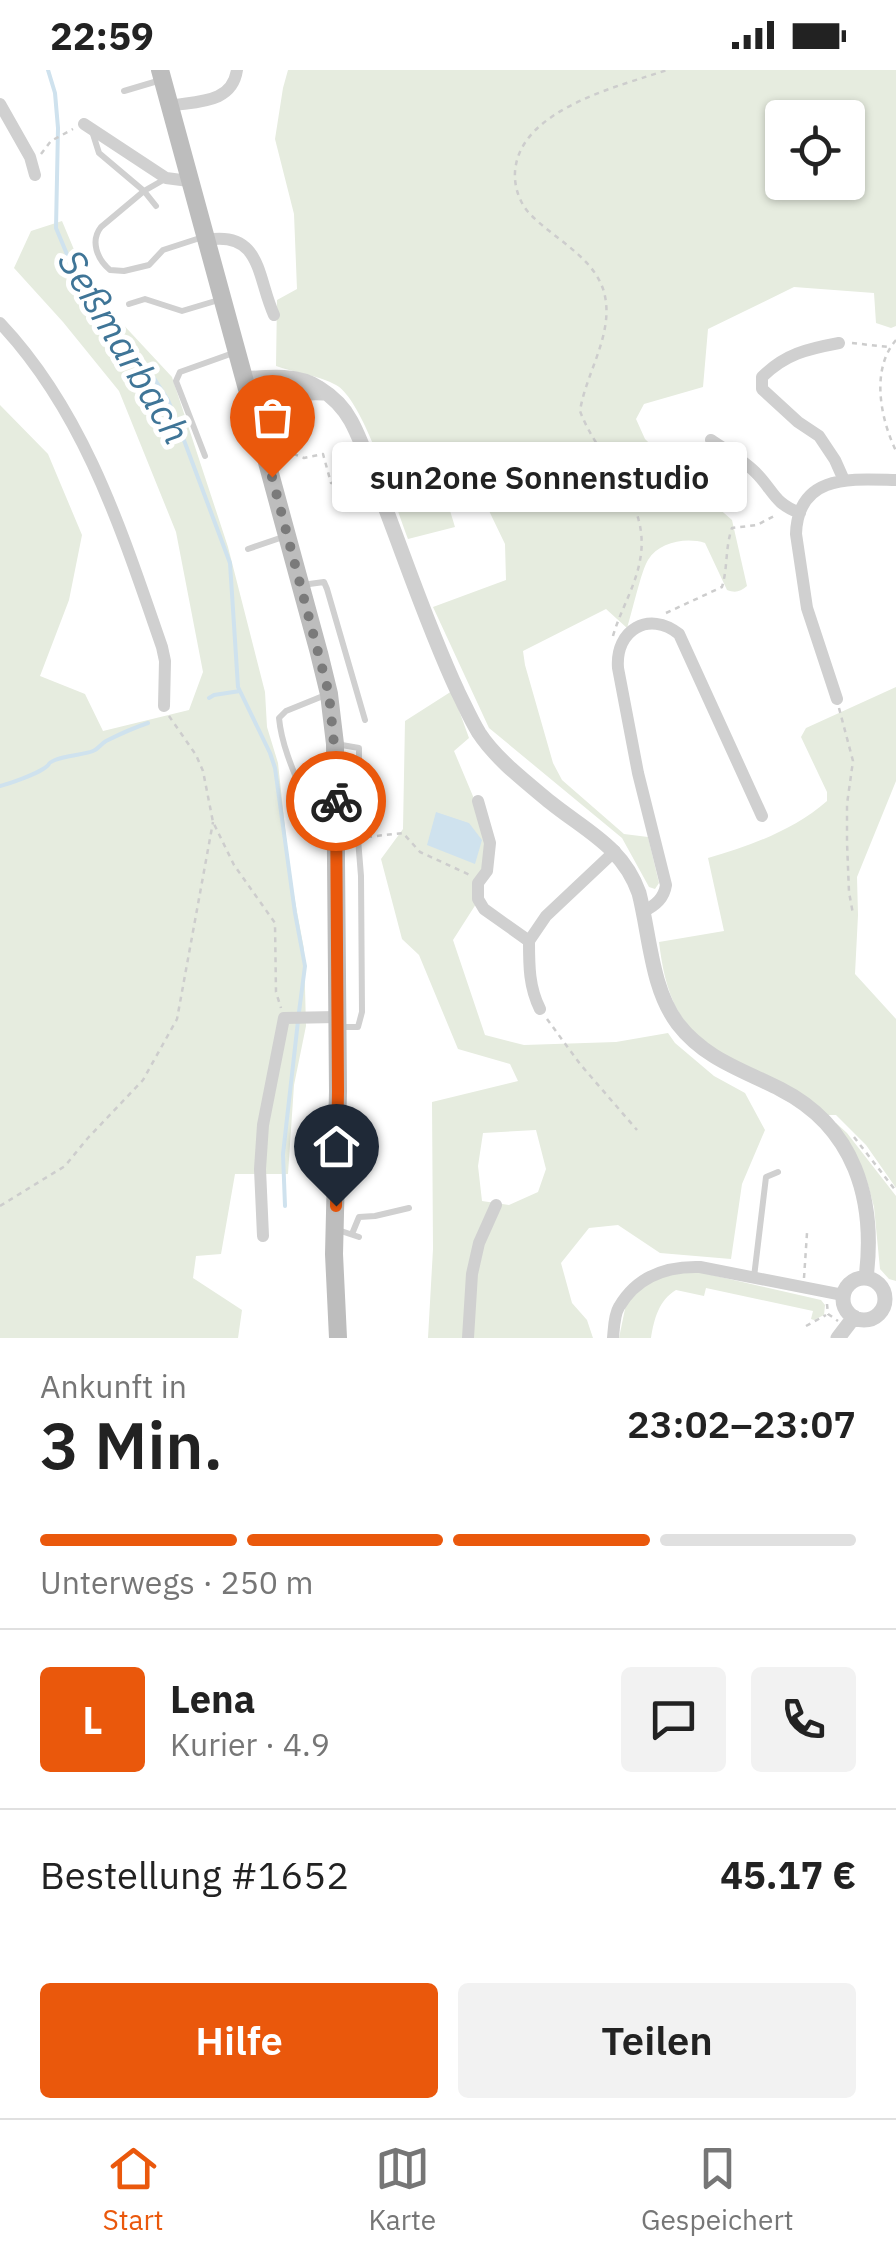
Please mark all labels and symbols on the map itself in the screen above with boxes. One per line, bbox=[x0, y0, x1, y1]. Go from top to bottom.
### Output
water label: Seßmarbach bbox=[48, 240, 202, 452]
pin bbox=[230, 375, 315, 478]
callout: sun2one Sonnenstudio bbox=[332, 442, 747, 512]
courier bbox=[286, 751, 386, 851]
pin bbox=[294, 1104, 379, 1207]

